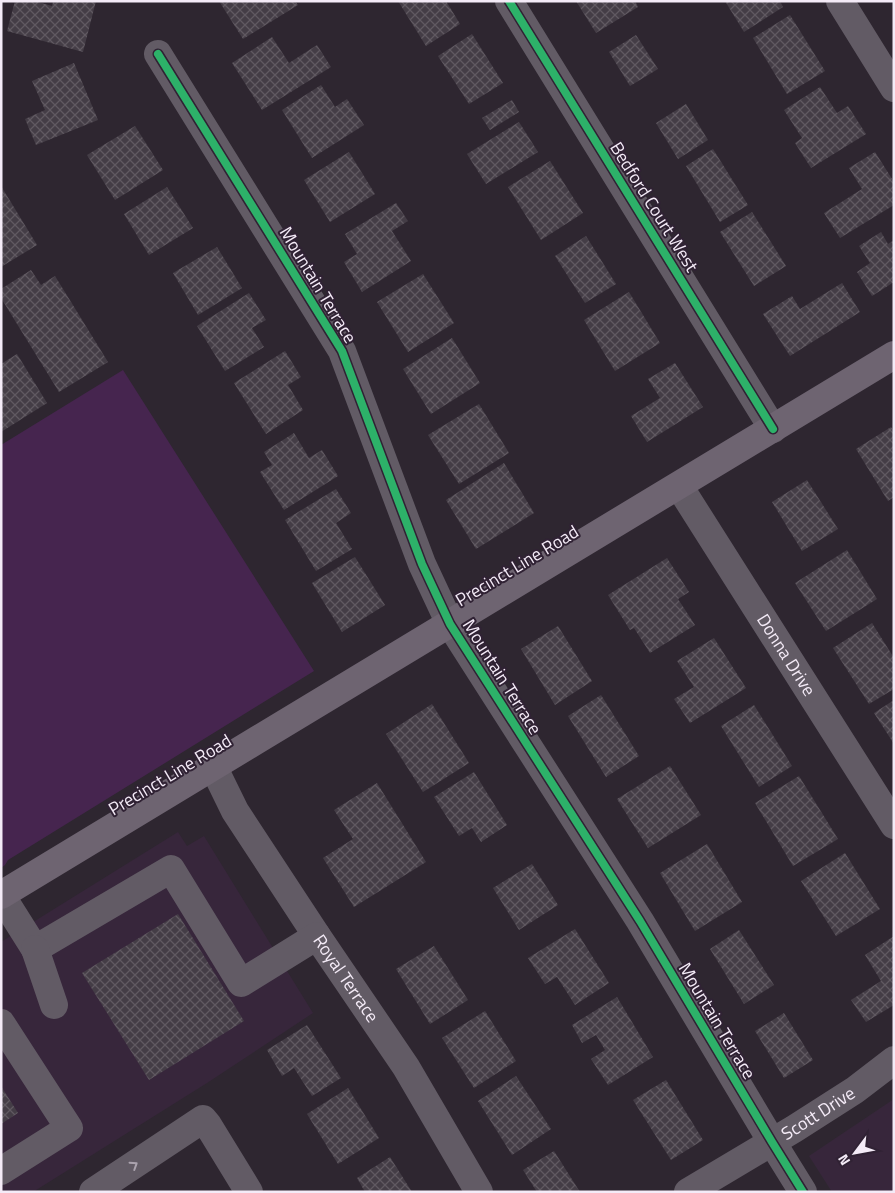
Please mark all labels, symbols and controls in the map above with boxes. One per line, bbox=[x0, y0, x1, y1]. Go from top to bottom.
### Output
street label: Bedford Court West bbox=[603, 136, 706, 278]
street label: Mountain Terrace bbox=[273, 221, 364, 348]
street label: Precinct Line Road bbox=[450, 518, 584, 613]
street label: Donna Drive bbox=[750, 608, 823, 701]
street label: Mountain Terrace bbox=[456, 614, 549, 740]
street label: Precinct Line Road bbox=[103, 727, 237, 822]
street label: Royal Terrace bbox=[307, 929, 386, 1028]
street label: Mountain Terrace bbox=[672, 957, 763, 1084]
street label: Scott Drive bbox=[776, 1079, 860, 1147]
north arrow bbox=[830, 1128, 880, 1178]
text: N bbox=[832, 1150, 855, 1170]
one-way arrow bbox=[128, 1162, 137, 1171]

